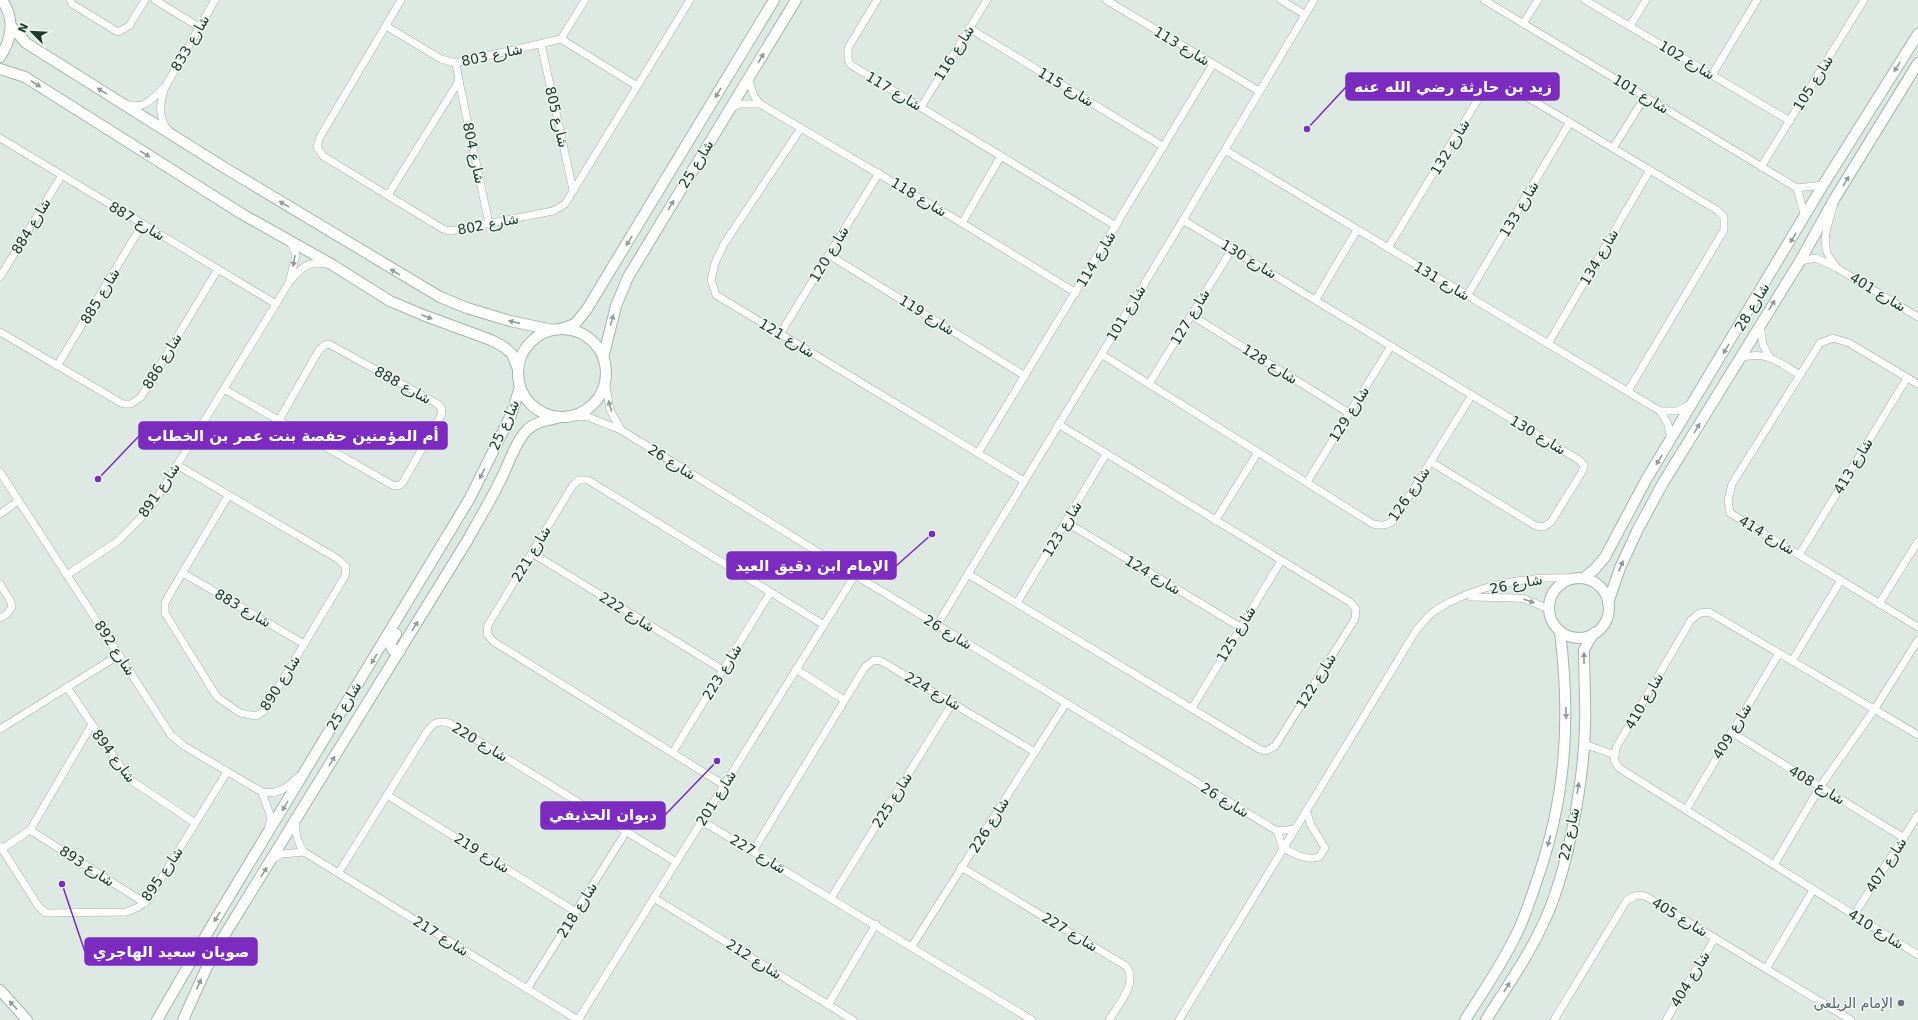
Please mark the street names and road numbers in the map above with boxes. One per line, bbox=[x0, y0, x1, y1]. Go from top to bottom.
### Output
street label: شارع 833 bbox=[167, 12, 213, 74]
street label: شارع 116 bbox=[931, 22, 978, 84]
street label: شارع 113 bbox=[1151, 23, 1213, 70]
street label: شارع 102 bbox=[1656, 37, 1718, 84]
street label: شارع 803 bbox=[460, 41, 524, 70]
street label: شارع 105 bbox=[1790, 52, 1837, 114]
street label: شارع 115 bbox=[1035, 64, 1097, 111]
street label: شارع 117 bbox=[863, 68, 925, 115]
street label: شارع 101 bbox=[1610, 71, 1672, 118]
street label: شارع 805 bbox=[541, 85, 572, 149]
street label: شارع 132 bbox=[1427, 116, 1474, 178]
street label: شارع 804 bbox=[459, 121, 488, 185]
street label: شارع 25 bbox=[675, 137, 717, 192]
street label: شارع 118 bbox=[888, 174, 950, 221]
street label: شارع 133 bbox=[1496, 178, 1543, 240]
street label: شارع 884 bbox=[8, 195, 55, 257]
street label: شارع 887 bbox=[106, 198, 168, 245]
street label: شارع 802 bbox=[456, 210, 520, 239]
street label: شارع 120 bbox=[806, 223, 853, 285]
street label: شارع 134 bbox=[1576, 226, 1622, 288]
street label: شارع 114 bbox=[1073, 228, 1120, 290]
street label: شارع 130 bbox=[1218, 236, 1280, 283]
street label: شارع 131 bbox=[1411, 258, 1473, 305]
street label: شارع 885 bbox=[77, 265, 124, 327]
street label: شارع 401 bbox=[1847, 269, 1909, 316]
street label: شارع 28 bbox=[1731, 280, 1773, 335]
street label: شارع 101 bbox=[1103, 282, 1150, 344]
street label: شارع 127 bbox=[1167, 286, 1214, 348]
street label: شارع 119 bbox=[896, 292, 958, 339]
street label: شارع 121 bbox=[756, 315, 818, 362]
street label: شارع 886 bbox=[139, 330, 186, 392]
street label: شارع 128 bbox=[1239, 341, 1301, 388]
street label: شارع 888 bbox=[371, 363, 434, 408]
street label: شارع 129 bbox=[1326, 383, 1373, 445]
street label: شارع 25 bbox=[486, 397, 523, 453]
street label: شارع 130 bbox=[1507, 412, 1569, 459]
street label: شارع 413 bbox=[1830, 435, 1877, 497]
street label: شارع 26 bbox=[645, 441, 699, 484]
street label: شارع 891 bbox=[135, 460, 184, 521]
street label: شارع 126 bbox=[1385, 464, 1434, 525]
street label: شارع 123 bbox=[1039, 498, 1086, 560]
street label: شارع 414 bbox=[1736, 512, 1798, 559]
street label: شارع 221 bbox=[508, 523, 555, 585]
street label: شارع 124 bbox=[1122, 552, 1184, 599]
street label: شارع 26 bbox=[1488, 571, 1544, 598]
street label: شارع 883 bbox=[212, 585, 274, 631]
street label: شارع 222 bbox=[596, 589, 658, 636]
street label: شارع 125 bbox=[1213, 603, 1260, 665]
street label: شارع 26 bbox=[920, 611, 975, 653]
street label: شارع 892 bbox=[90, 618, 139, 679]
street label: شارع 223 bbox=[699, 641, 746, 703]
street label: شارع 122 bbox=[1293, 650, 1340, 712]
street label: شارع 890 bbox=[257, 652, 304, 714]
street label: شارع 224 bbox=[902, 668, 964, 714]
street label: شارع 410 bbox=[1621, 670, 1667, 732]
street label: شارع 25 bbox=[323, 679, 365, 734]
street label: شارع 409 bbox=[1709, 700, 1756, 762]
street label: شارع 220 bbox=[449, 719, 511, 766]
street label: شارع 894 bbox=[88, 726, 139, 786]
street label: شارع 408 bbox=[1786, 762, 1848, 809]
street label: شارع 201 bbox=[693, 767, 740, 829]
street label: شارع 225 bbox=[869, 769, 916, 831]
street label: شارع 26 bbox=[1197, 779, 1252, 821]
street label: شارع 226 bbox=[966, 794, 1013, 856]
street label: شارع 22 bbox=[1556, 806, 1583, 862]
street label: شارع 219 bbox=[451, 830, 513, 877]
street label: شارع 227 bbox=[727, 831, 789, 878]
street label: شارع 407 bbox=[1862, 835, 1911, 896]
street label: شارع 893 bbox=[56, 842, 117, 891]
street label: شارع 895 bbox=[138, 844, 187, 905]
street label: شارع 218 bbox=[554, 879, 601, 941]
street label: شارع 405 bbox=[1649, 894, 1711, 941]
street label: شارع 410 bbox=[1845, 906, 1907, 953]
street label: شارع 227 bbox=[1039, 909, 1101, 956]
street label: شارع 217 bbox=[410, 913, 472, 960]
street label: شارع 212 bbox=[723, 936, 785, 983]
street label: شارع 404 bbox=[1667, 948, 1714, 1010]

